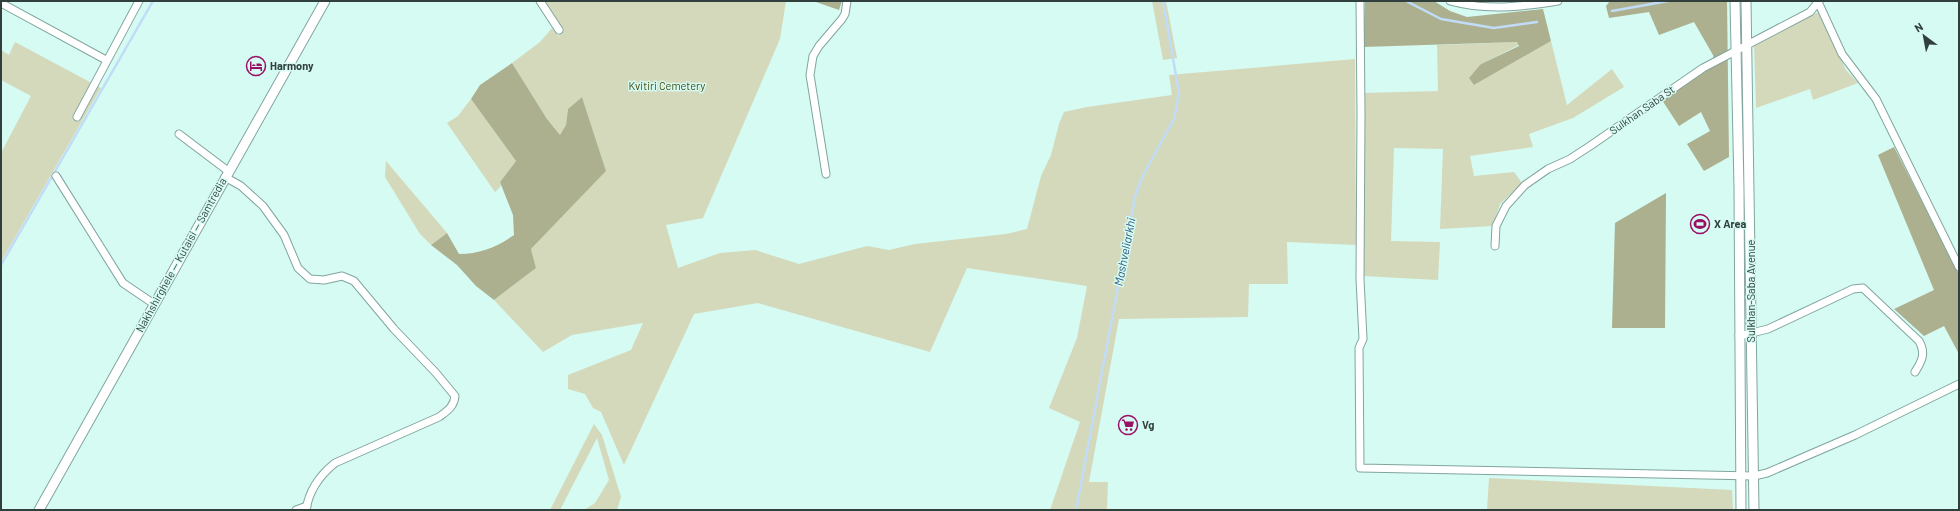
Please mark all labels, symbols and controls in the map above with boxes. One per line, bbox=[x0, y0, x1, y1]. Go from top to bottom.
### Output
north arrow bbox=[1904, 16, 1944, 56]
text: N bbox=[1912, 20, 1925, 35]
hotel icon: Harmony bbox=[245, 55, 267, 77]
place label: Harmony bbox=[270, 59, 314, 72]
park label: Kvitiri Cemetery bbox=[629, 79, 705, 92]
street label: Sulkhan Saba St bbox=[1607, 82, 1677, 137]
street label: Nakhshirghele — Kutaisi — Samtredia bbox=[133, 175, 229, 334]
sports icon: X Area bbox=[1689, 213, 1711, 235]
water label: Mashveliarkhi bbox=[1111, 216, 1138, 287]
place label: X Area bbox=[1714, 217, 1747, 230]
street label: Sulkhan-Saba Avenue bbox=[1744, 239, 1757, 342]
supermarket icon: Vg bbox=[1117, 414, 1139, 436]
place label: Vg bbox=[1142, 418, 1154, 431]

